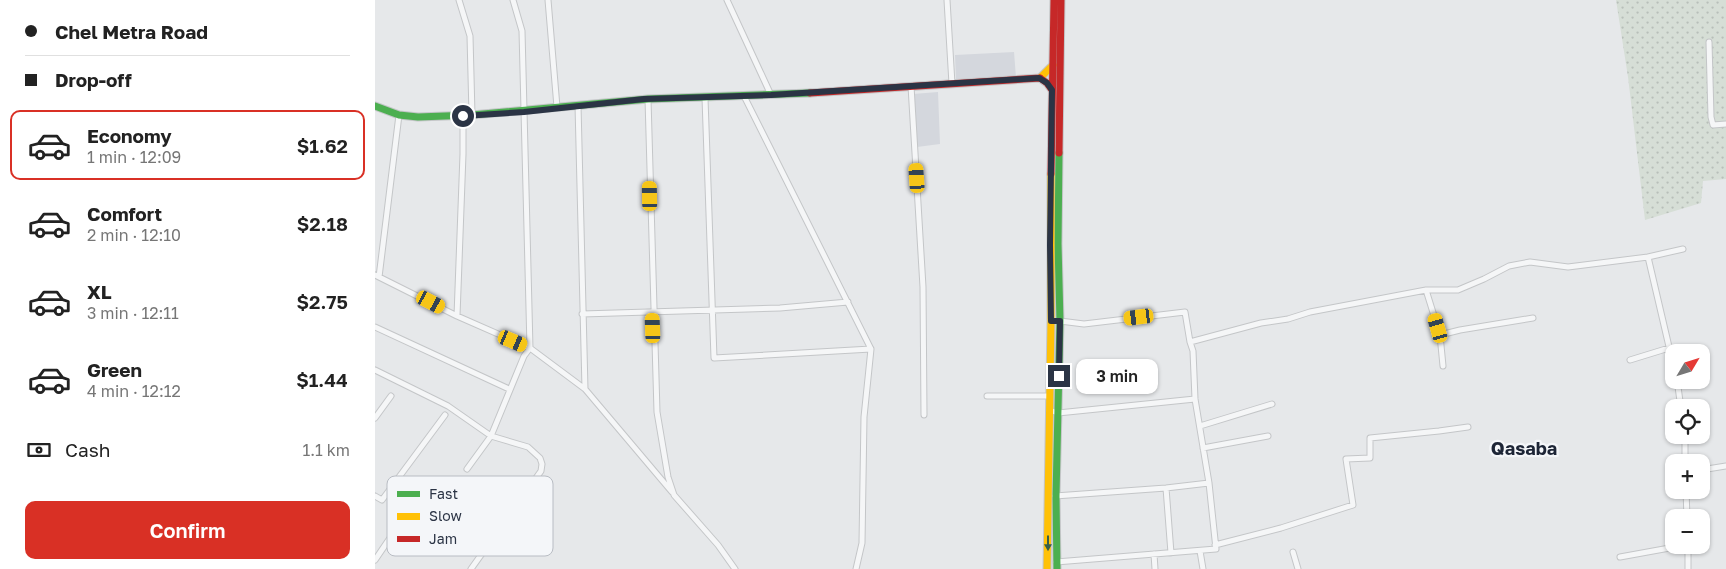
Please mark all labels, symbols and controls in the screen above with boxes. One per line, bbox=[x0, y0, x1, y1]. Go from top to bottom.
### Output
text: Chel Metra Road bbox=[55, 20, 208, 43]
text: Drop-off bbox=[55, 68, 132, 91]
route start bbox=[452, 105, 474, 127]
icon: car bbox=[27, 123, 72, 168]
text: Economy bbox=[87, 124, 172, 147]
text: $1.62 bbox=[297, 134, 348, 157]
text: 1 min · 12:09 bbox=[87, 147, 181, 167]
car bbox=[908, 163, 925, 193]
car bbox=[642, 181, 657, 211]
icon: car bbox=[27, 201, 72, 246]
text: Comfort bbox=[87, 202, 162, 225]
text: $2.18 bbox=[297, 212, 348, 235]
text: 2 min · 12:10 bbox=[87, 225, 181, 245]
icon: car bbox=[27, 279, 72, 324]
text: XL bbox=[87, 280, 112, 303]
car bbox=[414, 288, 447, 316]
text: $2.75 bbox=[297, 290, 348, 313]
text: 3 min · 12:11 bbox=[87, 303, 179, 323]
car bbox=[1123, 308, 1154, 326]
car bbox=[1426, 312, 1449, 344]
car bbox=[644, 313, 661, 343]
car bbox=[496, 328, 529, 354]
north arrow bbox=[1665, 344, 1710, 389]
map controls bbox=[1665, 344, 1710, 554]
icon: car bbox=[27, 357, 72, 402]
text: Green bbox=[87, 358, 142, 381]
callout: 3 min bbox=[1077, 358, 1159, 394]
route end bbox=[1048, 365, 1070, 387]
text: 3 min bbox=[1096, 366, 1138, 386]
text: $1.44 bbox=[296, 368, 348, 391]
text: 4 min · 12:12 bbox=[87, 381, 181, 401]
button: locate bbox=[1665, 399, 1710, 444]
icon: cash bbox=[25, 436, 53, 464]
district label: Qasaba bbox=[1491, 437, 1557, 459]
text: Cash bbox=[65, 438, 110, 461]
text: 1.1 km bbox=[302, 440, 350, 460]
button: + bbox=[1665, 454, 1710, 499]
legend bbox=[387, 476, 553, 556]
text: Fast bbox=[429, 485, 458, 502]
button: Confirm bbox=[25, 501, 350, 559]
text: Slow bbox=[429, 507, 462, 524]
button: − bbox=[1665, 509, 1710, 554]
text: Jam bbox=[429, 530, 457, 547]
one-way arrow bbox=[1044, 535, 1052, 551]

